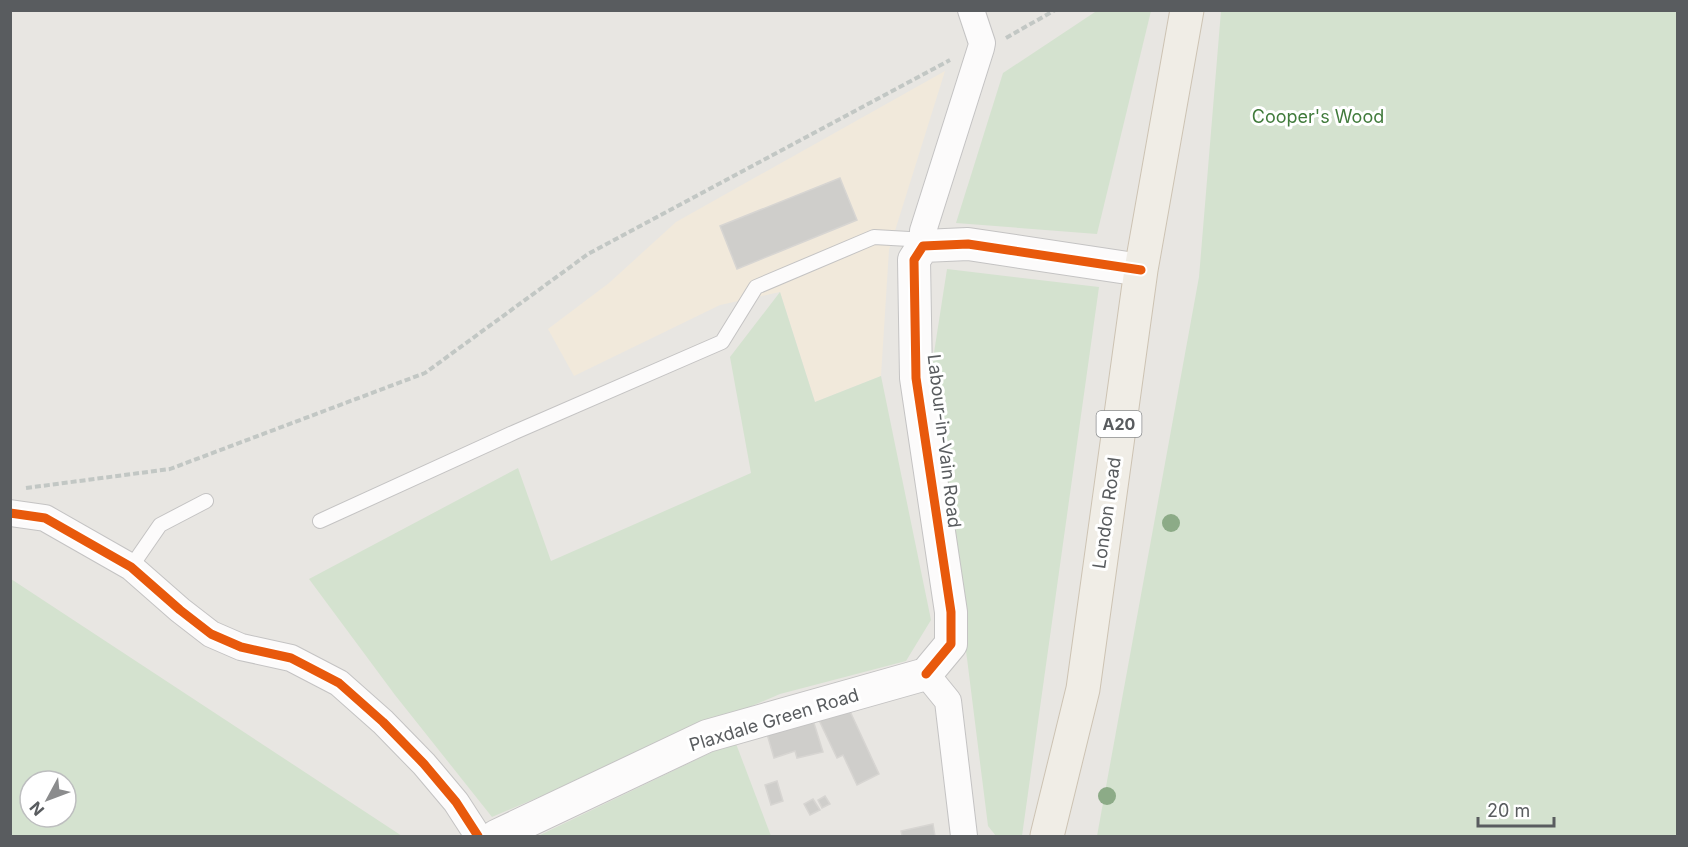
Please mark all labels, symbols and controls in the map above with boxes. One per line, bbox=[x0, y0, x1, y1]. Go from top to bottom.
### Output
park label: Cooper's Wood bbox=[1252, 106, 1384, 127]
street label: Labour-in-Vain Road bbox=[923, 353, 966, 529]
road number: A20 bbox=[1096, 411, 1142, 437]
street label: London Road bbox=[1088, 456, 1125, 570]
street label: Plaxdale Green Road bbox=[686, 684, 861, 755]
north arrow bbox=[18, 769, 78, 829]
scale bar bbox=[1478, 790, 1554, 828]
text: N bbox=[25, 798, 48, 820]
text: 20 m bbox=[1487, 800, 1530, 821]

